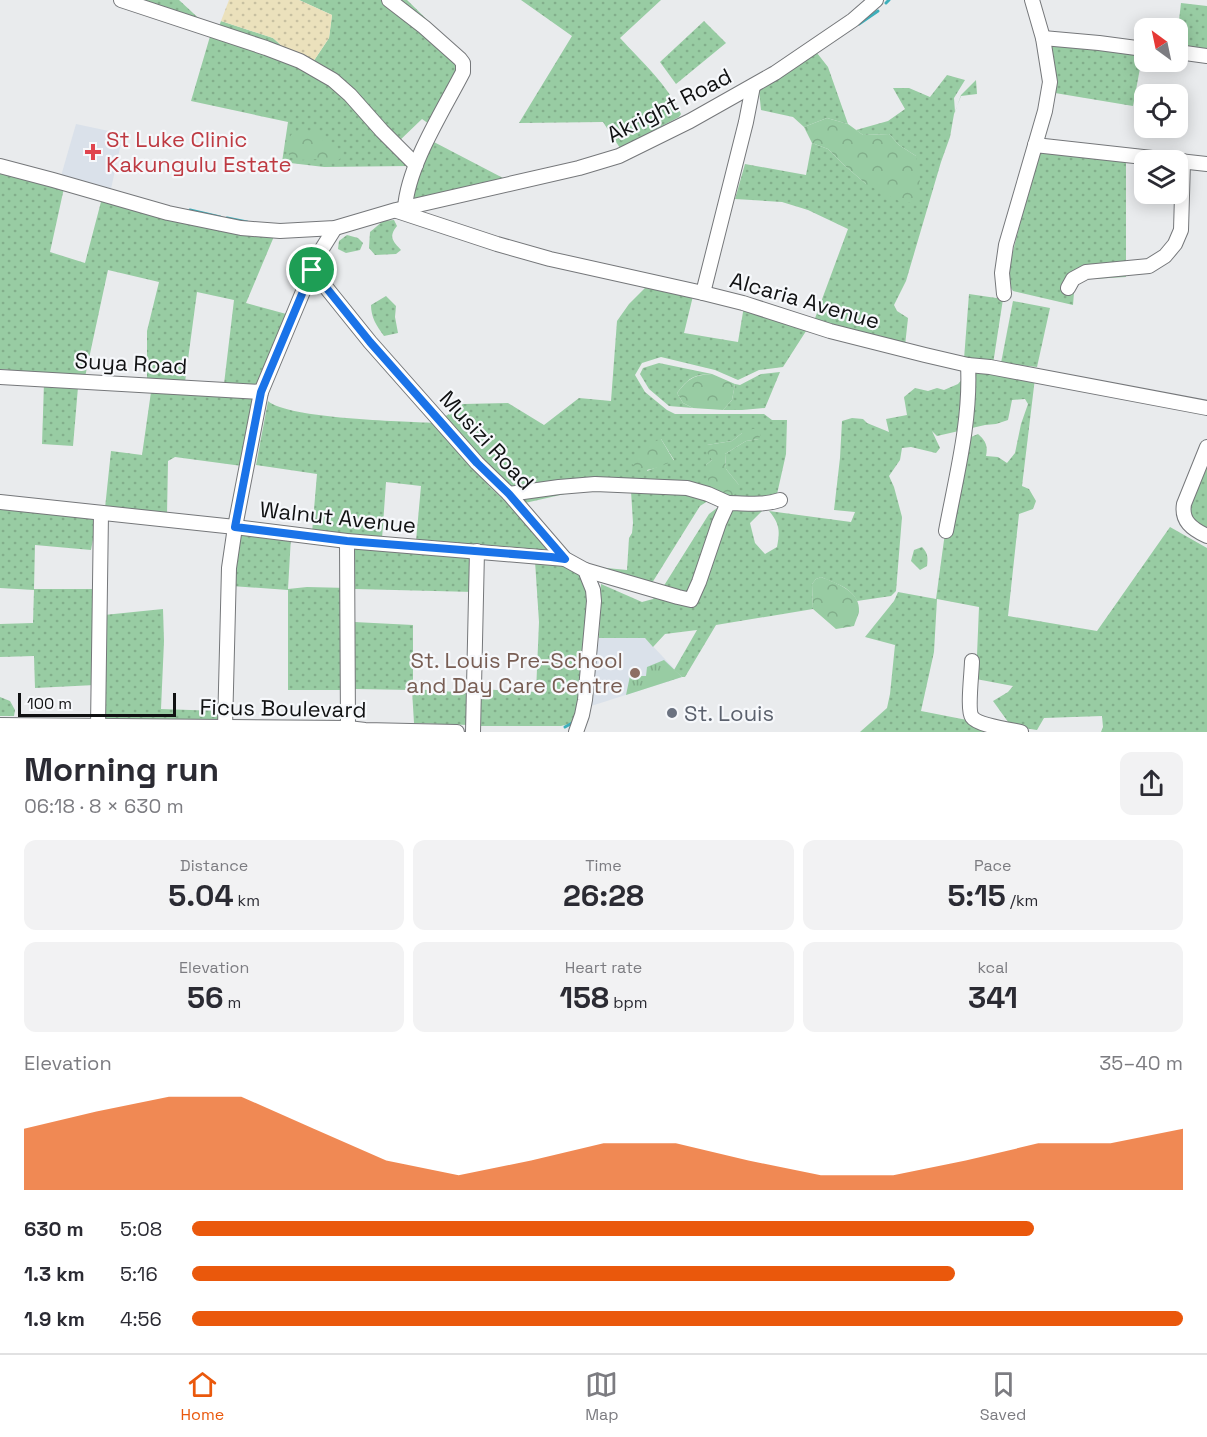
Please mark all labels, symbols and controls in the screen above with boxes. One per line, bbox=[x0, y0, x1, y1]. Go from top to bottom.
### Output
north arrow bbox=[1134, 18, 1188, 72]
map controls bbox=[1134, 18, 1188, 204]
street label: Akright Road bbox=[602, 62, 736, 148]
button: locate bbox=[1134, 84, 1188, 138]
place label: St Luke Clinic Kakungulu Estate bbox=[106, 125, 291, 178]
marker: St Luke Clinic Kakungulu Estate bbox=[84, 143, 102, 161]
button: layers bbox=[1134, 150, 1188, 204]
pin bbox=[286, 244, 337, 295]
icon: arrive bbox=[295, 253, 328, 286]
street label: Alcaria Avenue bbox=[727, 265, 883, 335]
street label: Suya Road bbox=[74, 346, 188, 380]
street label: Musizi Road bbox=[434, 384, 540, 496]
street label: Walnut Avenue bbox=[258, 495, 418, 539]
place label: St. Louis Pre-School and Day Care Centre bbox=[406, 646, 623, 699]
marker: St. Louis Pre-School and Day Care Centre bbox=[628, 666, 642, 680]
scale bar bbox=[18, 690, 176, 718]
text: 100 m bbox=[27, 693, 72, 714]
street label: Ficus Boulevard bbox=[199, 693, 367, 723]
place label: St. Louis bbox=[684, 699, 774, 727]
marker: St. Louis bbox=[665, 706, 679, 720]
text: Morning run bbox=[24, 749, 219, 791]
button: share bbox=[1120, 752, 1183, 815]
text: 06:18 · 8 × 630 m bbox=[24, 793, 184, 819]
text: Distance bbox=[180, 855, 248, 876]
text: Time bbox=[585, 855, 622, 876]
text: Pace bbox=[974, 855, 1012, 876]
text: 5.04 bbox=[168, 876, 233, 915]
text: 26:28 bbox=[563, 876, 644, 915]
text: 5:15 bbox=[947, 876, 1006, 915]
text: km bbox=[233, 890, 260, 911]
text: /km bbox=[1006, 890, 1038, 911]
text: Elevation bbox=[179, 957, 249, 978]
text: Heart rate bbox=[565, 957, 642, 978]
text: kcal bbox=[977, 957, 1008, 978]
text: 56 bbox=[187, 978, 224, 1017]
text: 158 bbox=[559, 978, 609, 1017]
text: 341 bbox=[968, 978, 1018, 1017]
text: m bbox=[224, 992, 241, 1013]
text: bpm bbox=[609, 992, 648, 1013]
text: Elevation bbox=[24, 1050, 112, 1076]
text: 35–40 m bbox=[1099, 1050, 1183, 1076]
text: 630 m bbox=[24, 1216, 84, 1242]
text: 5:08 bbox=[120, 1216, 162, 1242]
text: 1.3 km bbox=[24, 1261, 85, 1287]
text: 5:16 bbox=[120, 1261, 158, 1287]
text: 1.9 km bbox=[24, 1306, 85, 1332]
text: 4:56 bbox=[120, 1306, 162, 1332]
tab: Home bbox=[181, 1368, 224, 1425]
tab: Map bbox=[585, 1368, 619, 1425]
tab: Saved bbox=[980, 1368, 1026, 1425]

